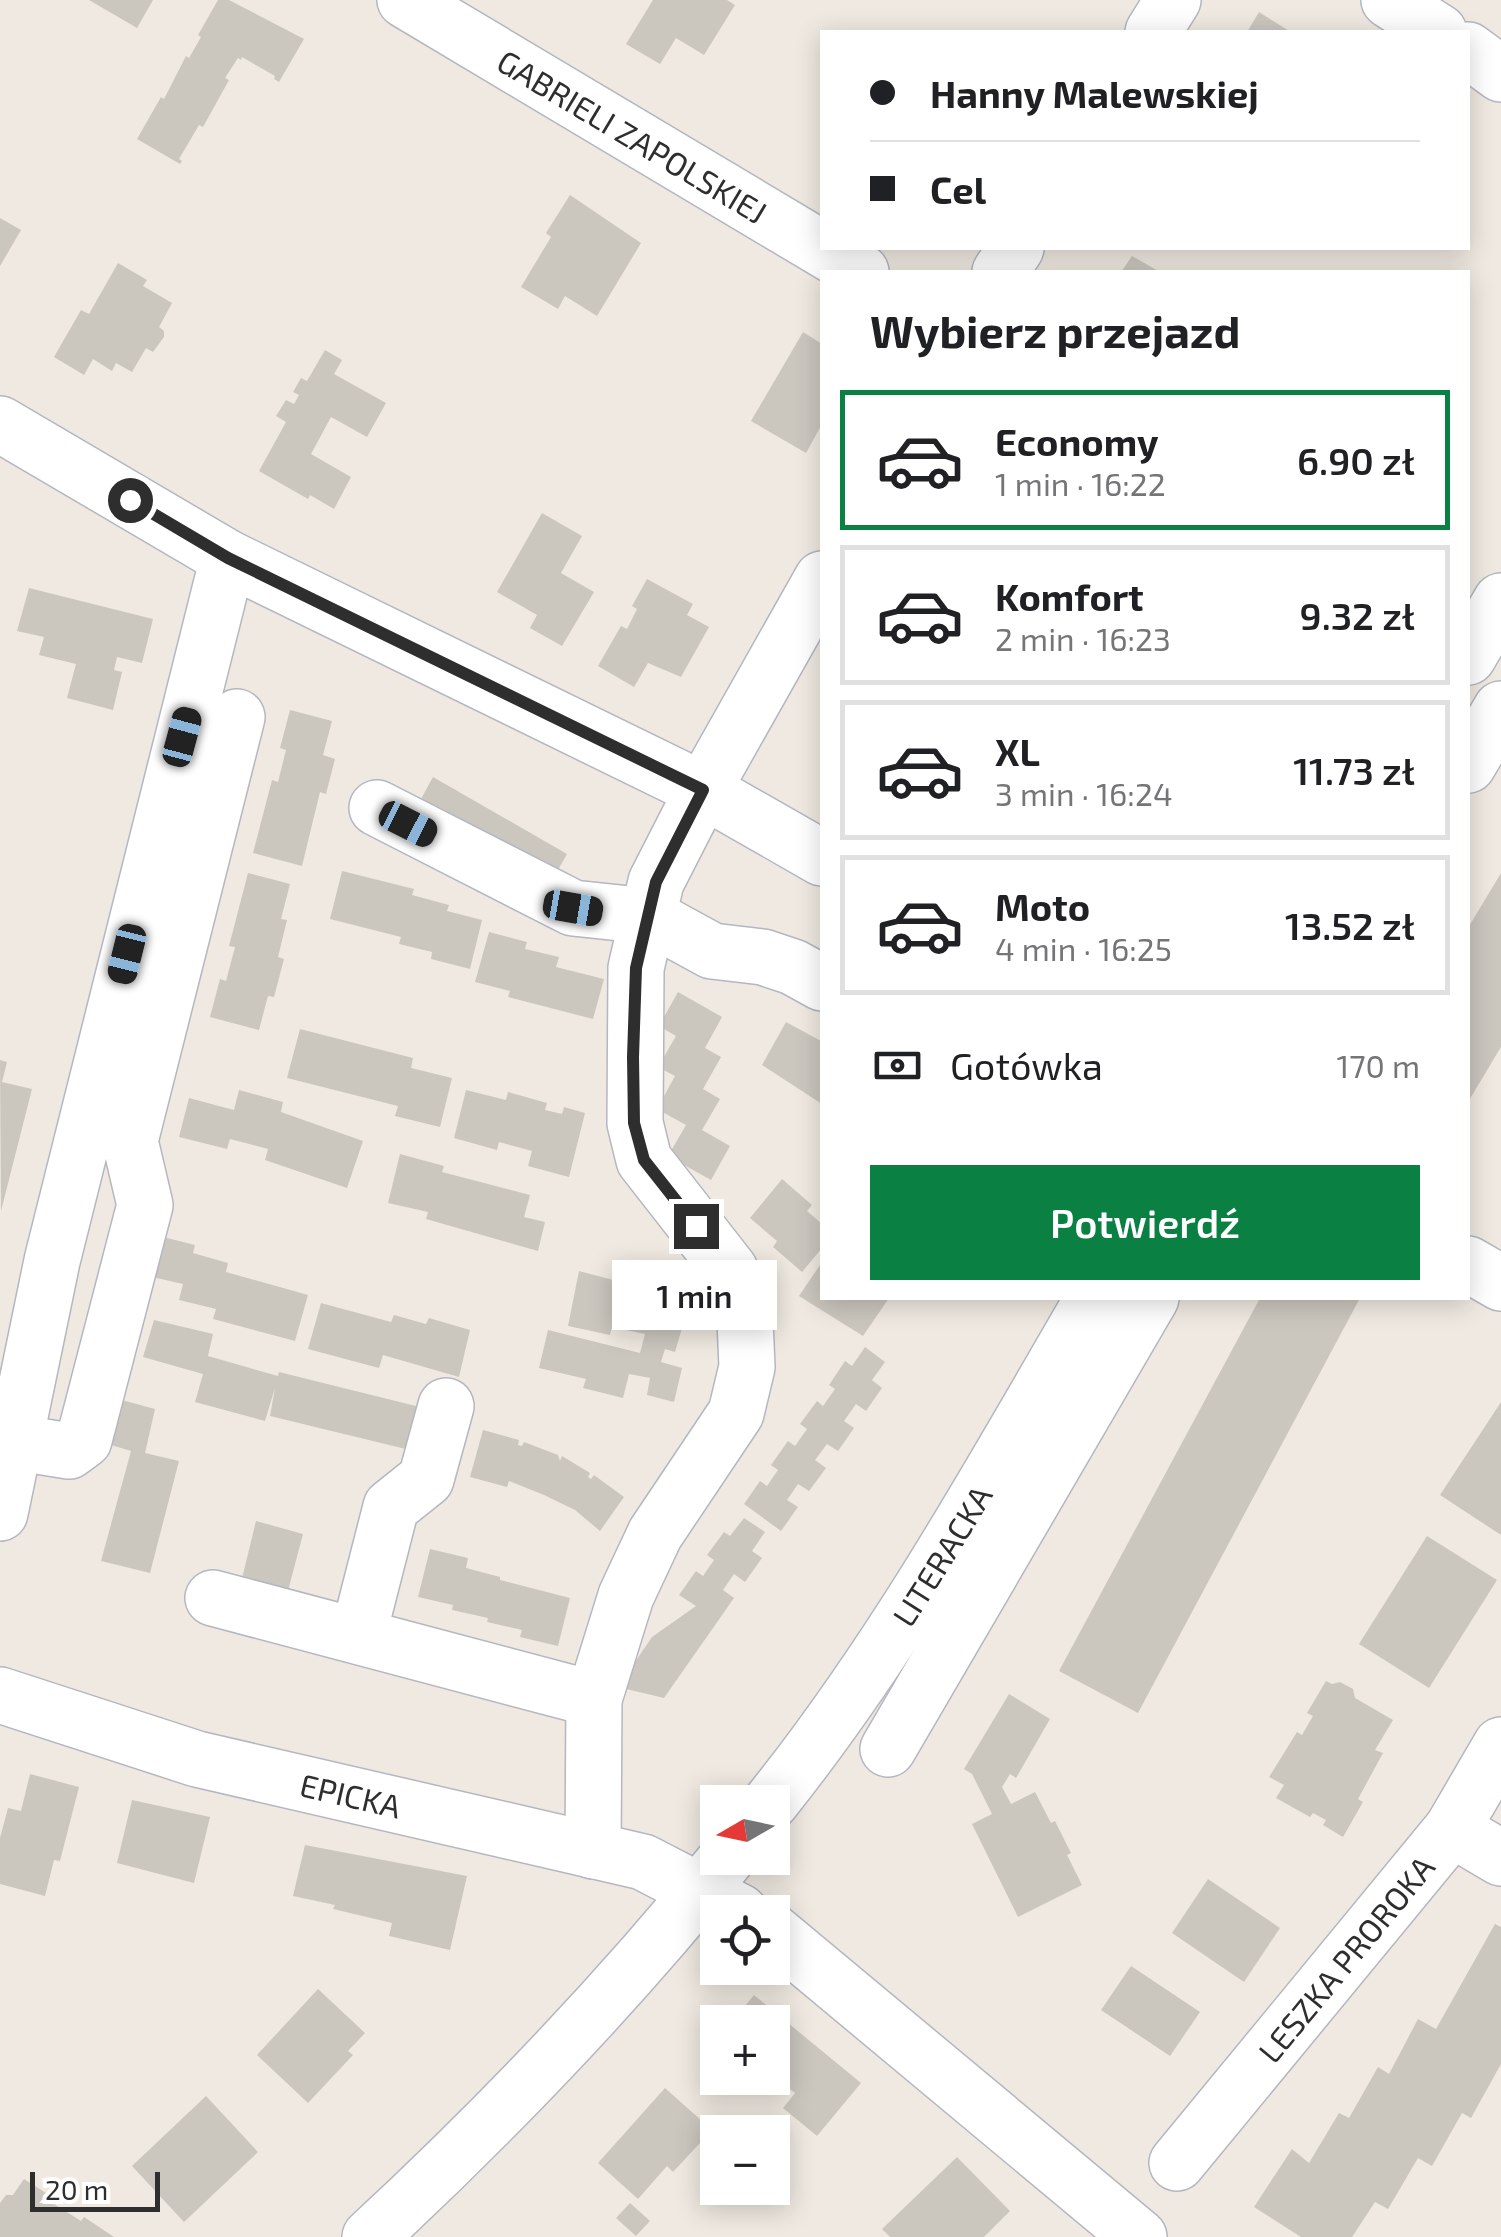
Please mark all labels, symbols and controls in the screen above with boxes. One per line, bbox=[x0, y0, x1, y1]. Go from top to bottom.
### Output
street label: GABRIELI ZAPOLSKIEJ bbox=[491, 41, 774, 231]
text: Hanny Malewskiej bbox=[930, 70, 1259, 116]
text: Cel bbox=[930, 166, 986, 212]
text: Wybierz przejazd bbox=[870, 303, 1240, 357]
icon: car bbox=[875, 415, 965, 505]
text: Economy bbox=[995, 418, 1159, 464]
text: 6.90 zł bbox=[1297, 437, 1415, 483]
text: 1 min · 16:22 bbox=[995, 464, 1166, 502]
route start bbox=[108, 478, 153, 523]
icon: car bbox=[875, 570, 965, 660]
text: Komfort bbox=[995, 573, 1144, 619]
text: 9.32 zł bbox=[1300, 592, 1415, 638]
text: 2 min · 16:23 bbox=[995, 619, 1171, 657]
car bbox=[160, 704, 204, 770]
icon: car bbox=[875, 725, 965, 815]
text: XL bbox=[995, 728, 1040, 774]
text: 11.73 zł bbox=[1293, 747, 1415, 793]
text: 3 min · 16:24 bbox=[995, 774, 1173, 812]
car bbox=[374, 797, 442, 851]
icon: car bbox=[875, 880, 965, 970]
text: Moto bbox=[995, 883, 1090, 929]
car bbox=[541, 888, 605, 928]
text: 13.52 zł bbox=[1285, 902, 1415, 948]
car bbox=[105, 921, 149, 987]
text: 4 min · 16:25 bbox=[995, 929, 1172, 967]
icon: cash bbox=[870, 1038, 925, 1093]
text: Gotówka bbox=[950, 1042, 1103, 1088]
text: 170 m bbox=[1336, 1046, 1420, 1084]
button: Potwierdź bbox=[870, 1165, 1420, 1280]
route end bbox=[674, 1204, 719, 1249]
callout: 1 min bbox=[614, 1261, 778, 1331]
text: 1 min bbox=[657, 1276, 732, 1314]
street label: LITERACKA bbox=[884, 1478, 999, 1633]
street label: EPICKA bbox=[297, 1765, 405, 1825]
north arrow bbox=[700, 1785, 790, 1875]
map controls bbox=[700, 1785, 790, 2205]
street label: LESZKA PROROKA bbox=[1250, 1848, 1441, 2069]
button: locate bbox=[700, 1895, 790, 1985]
button: + bbox=[700, 2005, 790, 2095]
button: − bbox=[700, 2115, 790, 2205]
scale bar bbox=[30, 2167, 160, 2212]
text: 20 m bbox=[45, 2172, 108, 2206]

